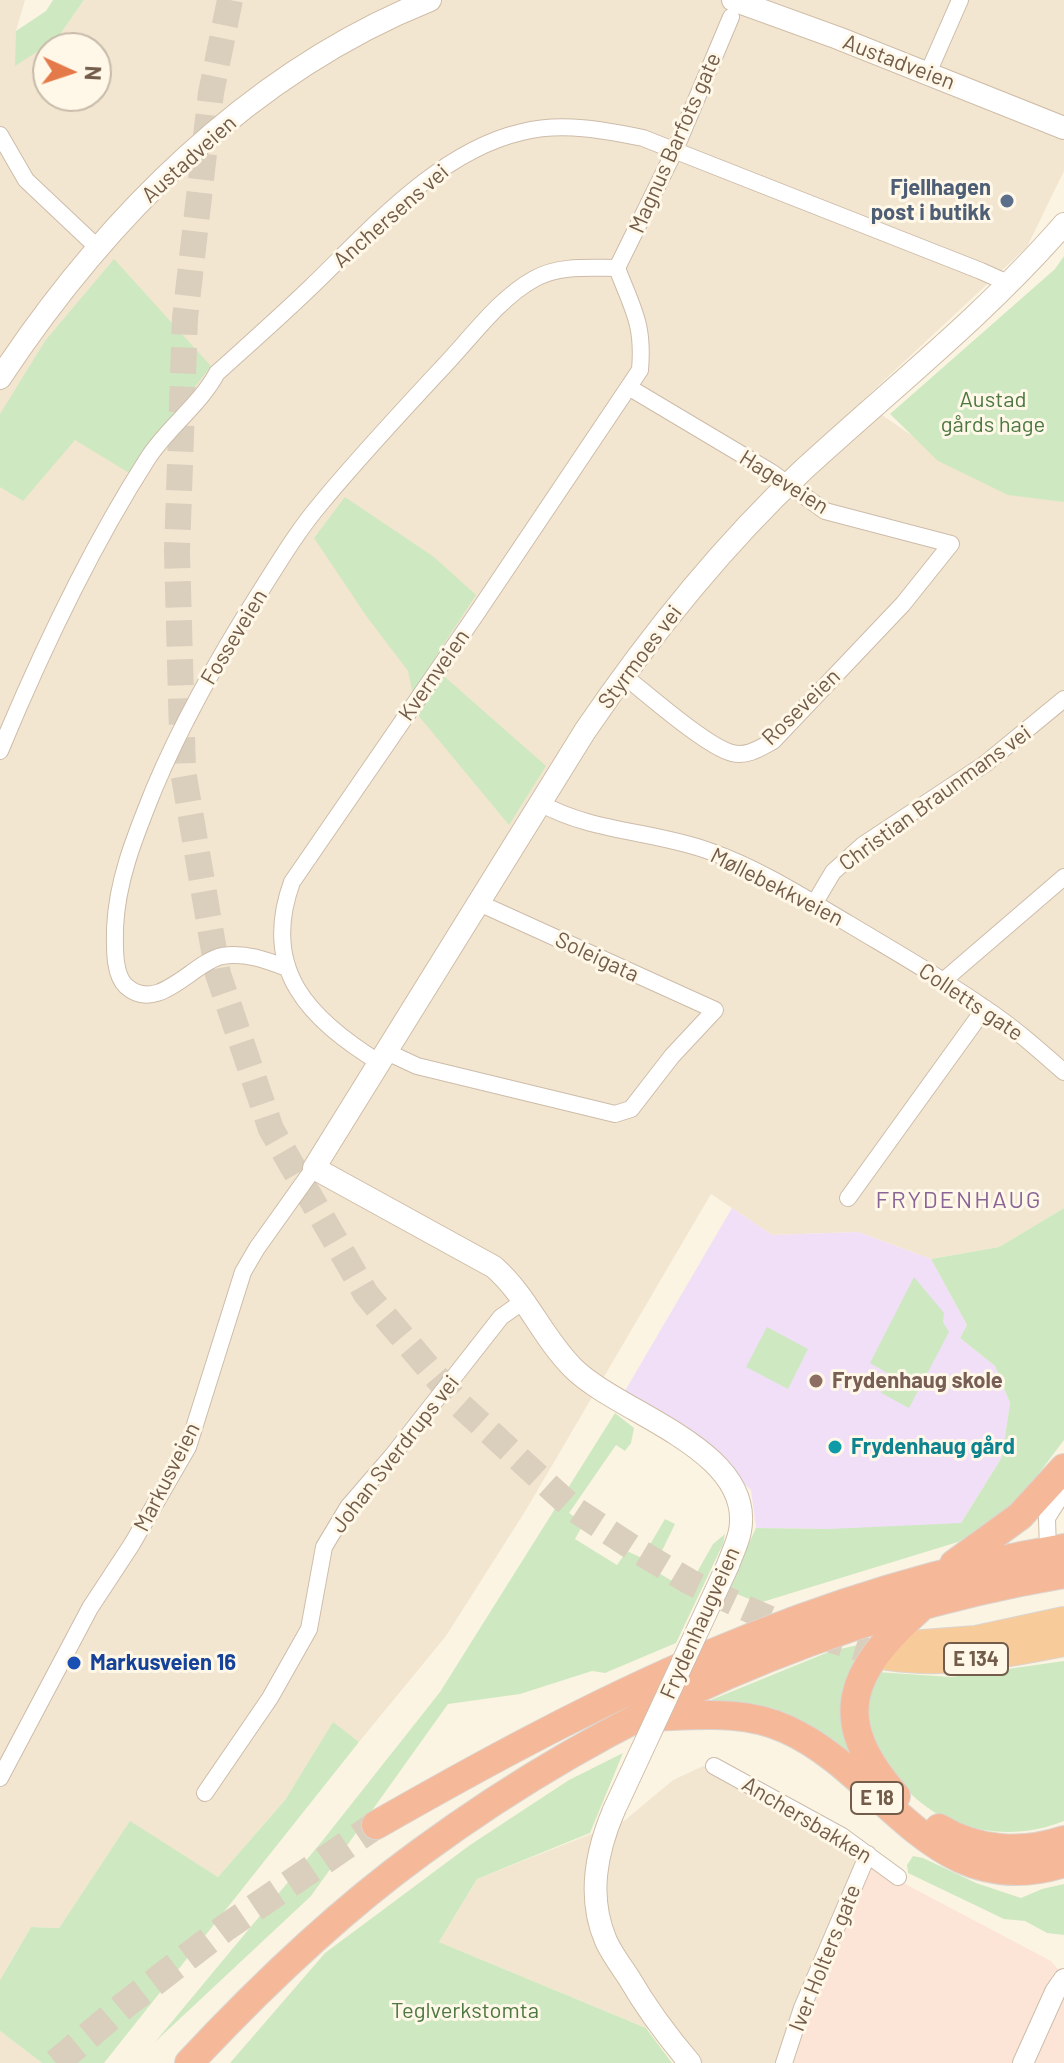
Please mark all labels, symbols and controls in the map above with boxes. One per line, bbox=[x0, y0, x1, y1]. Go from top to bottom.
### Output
street label: Austadveien bbox=[839, 29, 959, 95]
north arrow bbox=[32, 32, 112, 112]
street label: Magnus Barfots gate bbox=[623, 49, 727, 237]
text: N bbox=[81, 65, 107, 81]
street label: Austadveien bbox=[136, 110, 242, 208]
street label: Anchersens vei bbox=[328, 159, 454, 273]
place label: Fjellhagen post i butikk bbox=[871, 175, 991, 226]
marker: Fjellhagen post i butikk bbox=[998, 192, 1016, 210]
park label: Austad gårds hage bbox=[941, 387, 1045, 438]
street label: Hageveien bbox=[735, 444, 833, 520]
street label: Fosseveien bbox=[195, 584, 273, 690]
street label: Styrmoes vei bbox=[592, 600, 688, 714]
street label: Kvernveien bbox=[393, 624, 475, 726]
street label: Roseveien bbox=[756, 663, 846, 751]
street label: Christian Braunmans vei bbox=[834, 719, 1036, 877]
street label: Møllebekkveien bbox=[706, 842, 848, 932]
street label: Soleigata bbox=[551, 926, 643, 988]
street label: Colletts gate bbox=[914, 957, 1028, 1047]
district label: FRYDENHAUG bbox=[875, 1186, 1043, 1214]
place label: Frydenhaug skole bbox=[832, 1368, 1003, 1394]
street label: Johan Sverdrups vei bbox=[325, 1370, 465, 1538]
marker: Frydenhaug skole bbox=[807, 1372, 825, 1390]
street label: Markusveien bbox=[128, 1418, 206, 1536]
place label: Frydenhaug gård bbox=[851, 1434, 1015, 1460]
marker: Frydenhaug gård bbox=[826, 1438, 844, 1456]
street label: Frydenhaugveien bbox=[655, 1543, 745, 1703]
road number: E 134 bbox=[944, 1643, 1008, 1675]
place label: Markusveien 16 bbox=[90, 1650, 236, 1676]
marker: Markusveien 16 bbox=[65, 1654, 83, 1672]
street label: Anchersbakken bbox=[737, 1771, 877, 1869]
road number: E 18 bbox=[851, 1782, 903, 1814]
street label: Iver Holters gate bbox=[784, 1881, 866, 2035]
park label: Teglverkstomta bbox=[391, 1998, 539, 2024]

